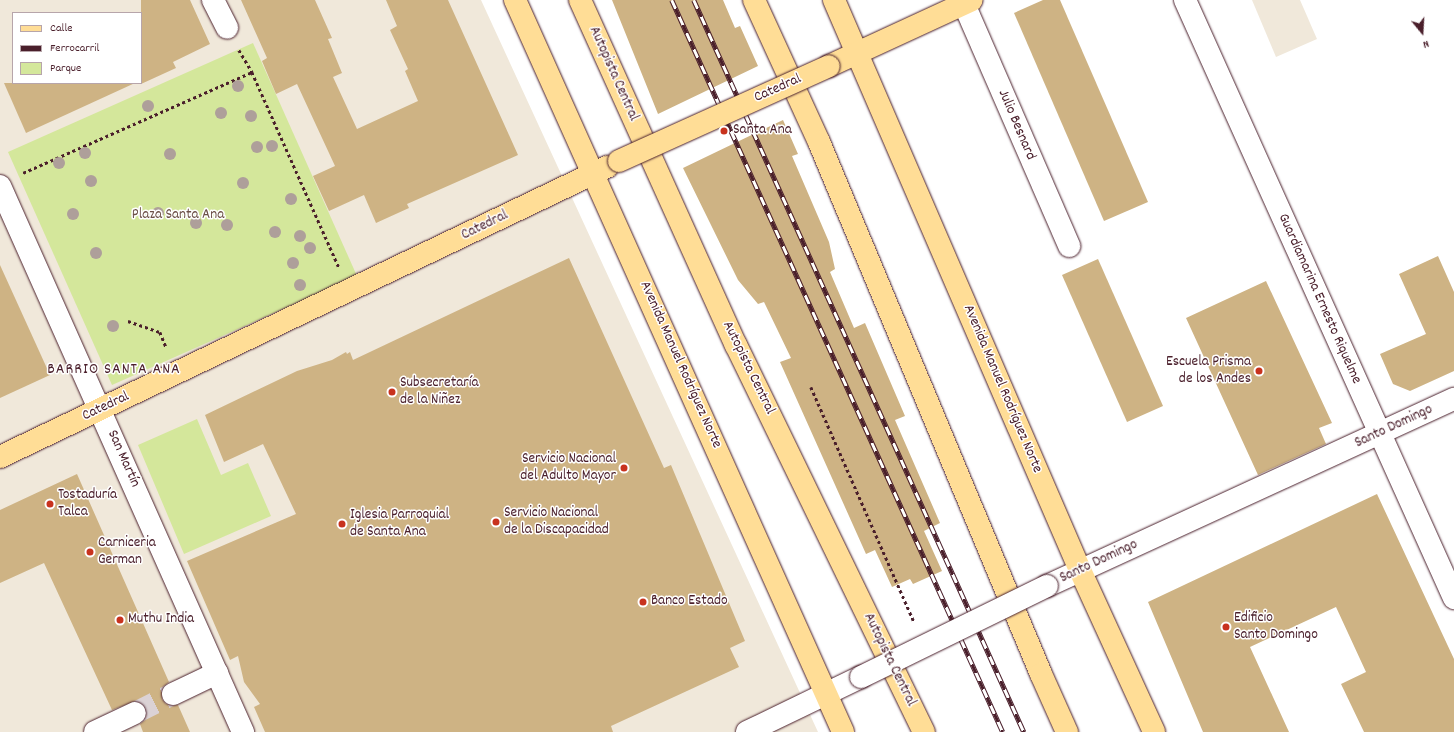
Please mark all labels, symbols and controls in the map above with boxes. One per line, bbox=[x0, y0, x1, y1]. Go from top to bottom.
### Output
legend bbox=[12, 12, 142, 84]
north arrow bbox=[1402, 12, 1442, 52]
text: Calle bbox=[50, 20, 73, 37]
street label: Autopista Central bbox=[584, 24, 642, 124]
text: N bbox=[1421, 35, 1431, 52]
text: Ferrocarril bbox=[50, 40, 99, 57]
text: Parque bbox=[50, 60, 81, 77]
street label: Catedral bbox=[752, 71, 804, 107]
street label: Julio Besnard bbox=[993, 87, 1039, 163]
place label: Santa Ana bbox=[733, 122, 792, 140]
marker: Santa Ana bbox=[718, 125, 730, 137]
park label: Plaza Santa Ana bbox=[132, 207, 224, 225]
street label: Catedral bbox=[459, 207, 511, 245]
street label: Guardiamarina Ernesto Riquelme bbox=[1273, 211, 1365, 387]
street label: Avenida Manuel Rodríguez Norte bbox=[635, 279, 725, 451]
street label: Avenida Manuel Rodríguez Norte bbox=[958, 302, 1046, 476]
street label: Autopista Central bbox=[718, 318, 778, 418]
place label: Escuela Prisma de los Andes bbox=[1166, 353, 1251, 388]
district label: BARRIO SANTA ANA bbox=[47, 360, 181, 380]
marker: Escuela Prisma de los Andes bbox=[1254, 366, 1264, 376]
place label: Subsecretaría de la Niñez bbox=[400, 374, 479, 409]
marker: Subsecretaría de la Niñez bbox=[387, 387, 397, 397]
street label: Catedral bbox=[80, 388, 132, 426]
street label: Santo Domingo bbox=[1352, 401, 1436, 453]
street label: San Martín bbox=[102, 428, 144, 490]
place label: Servicio Nacional del Adulto Mayor bbox=[520, 450, 616, 485]
marker: Servicio Nacional del Adulto Mayor bbox=[619, 463, 629, 473]
place label: Tostaduría Talca bbox=[58, 486, 117, 521]
marker: Tostaduría Talca bbox=[45, 499, 55, 509]
place label: Servicio Nacional de la Discapacidad bbox=[504, 504, 609, 539]
place label: Iglesia Parroquial de Santa Ana bbox=[350, 506, 449, 541]
marker: Servicio Nacional de la Discapacidad bbox=[491, 517, 501, 527]
marker: Iglesia Parroquial de Santa Ana bbox=[337, 519, 347, 529]
place label: Carniceria German bbox=[98, 534, 156, 569]
street label: Santo Domingo bbox=[1057, 536, 1141, 588]
marker: Carniceria German bbox=[85, 547, 95, 557]
place label: Banco Estado bbox=[651, 593, 728, 611]
marker: Banco Estado bbox=[638, 597, 648, 607]
place label: Edificio Santo Domingo bbox=[1234, 609, 1318, 644]
street label: Autopista Central bbox=[859, 610, 919, 710]
place label: Muthu India bbox=[128, 611, 194, 629]
marker: Muthu India bbox=[115, 615, 125, 625]
marker: Edificio Santo Domingo bbox=[1221, 622, 1231, 632]

